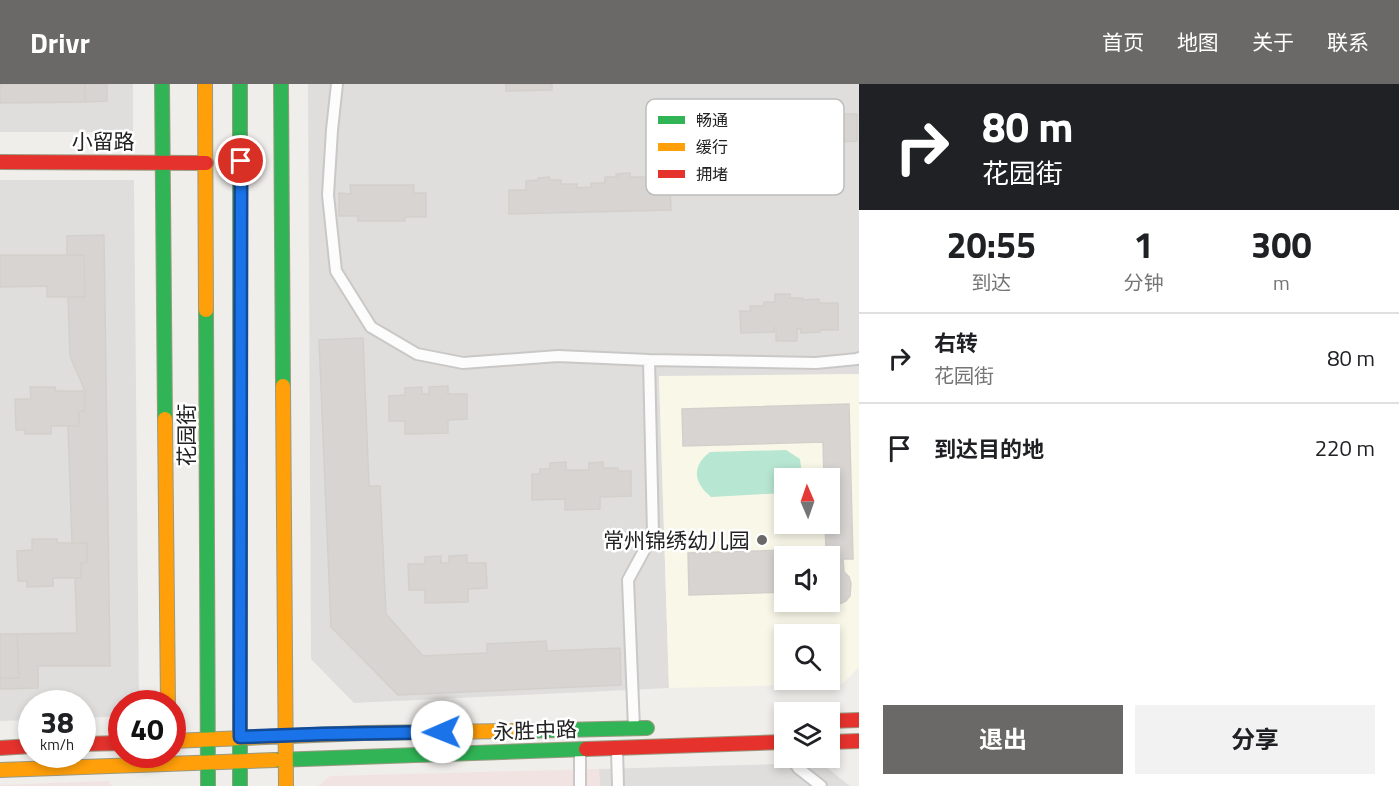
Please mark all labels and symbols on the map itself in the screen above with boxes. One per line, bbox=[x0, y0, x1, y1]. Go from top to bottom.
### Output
legend bbox=[646, 99, 844, 195]
text: 畅通 bbox=[696, 108, 728, 132]
street label: 小留路 bbox=[72, 125, 135, 157]
pin bbox=[215, 135, 266, 186]
text: 缓行 bbox=[696, 135, 728, 159]
text: 拥堵 bbox=[696, 162, 728, 186]
street label: 花园街 bbox=[170, 404, 202, 467]
north arrow bbox=[774, 468, 840, 534]
place label: 常州锦绣幼儿园 bbox=[603, 524, 750, 556]
marker: 常州锦绣幼儿园 bbox=[755, 533, 769, 547]
speed limit sign: 40 bbox=[108, 690, 186, 768]
position arrow bbox=[410, 700, 474, 764]
street label: 永胜中路 bbox=[492, 713, 578, 747]

